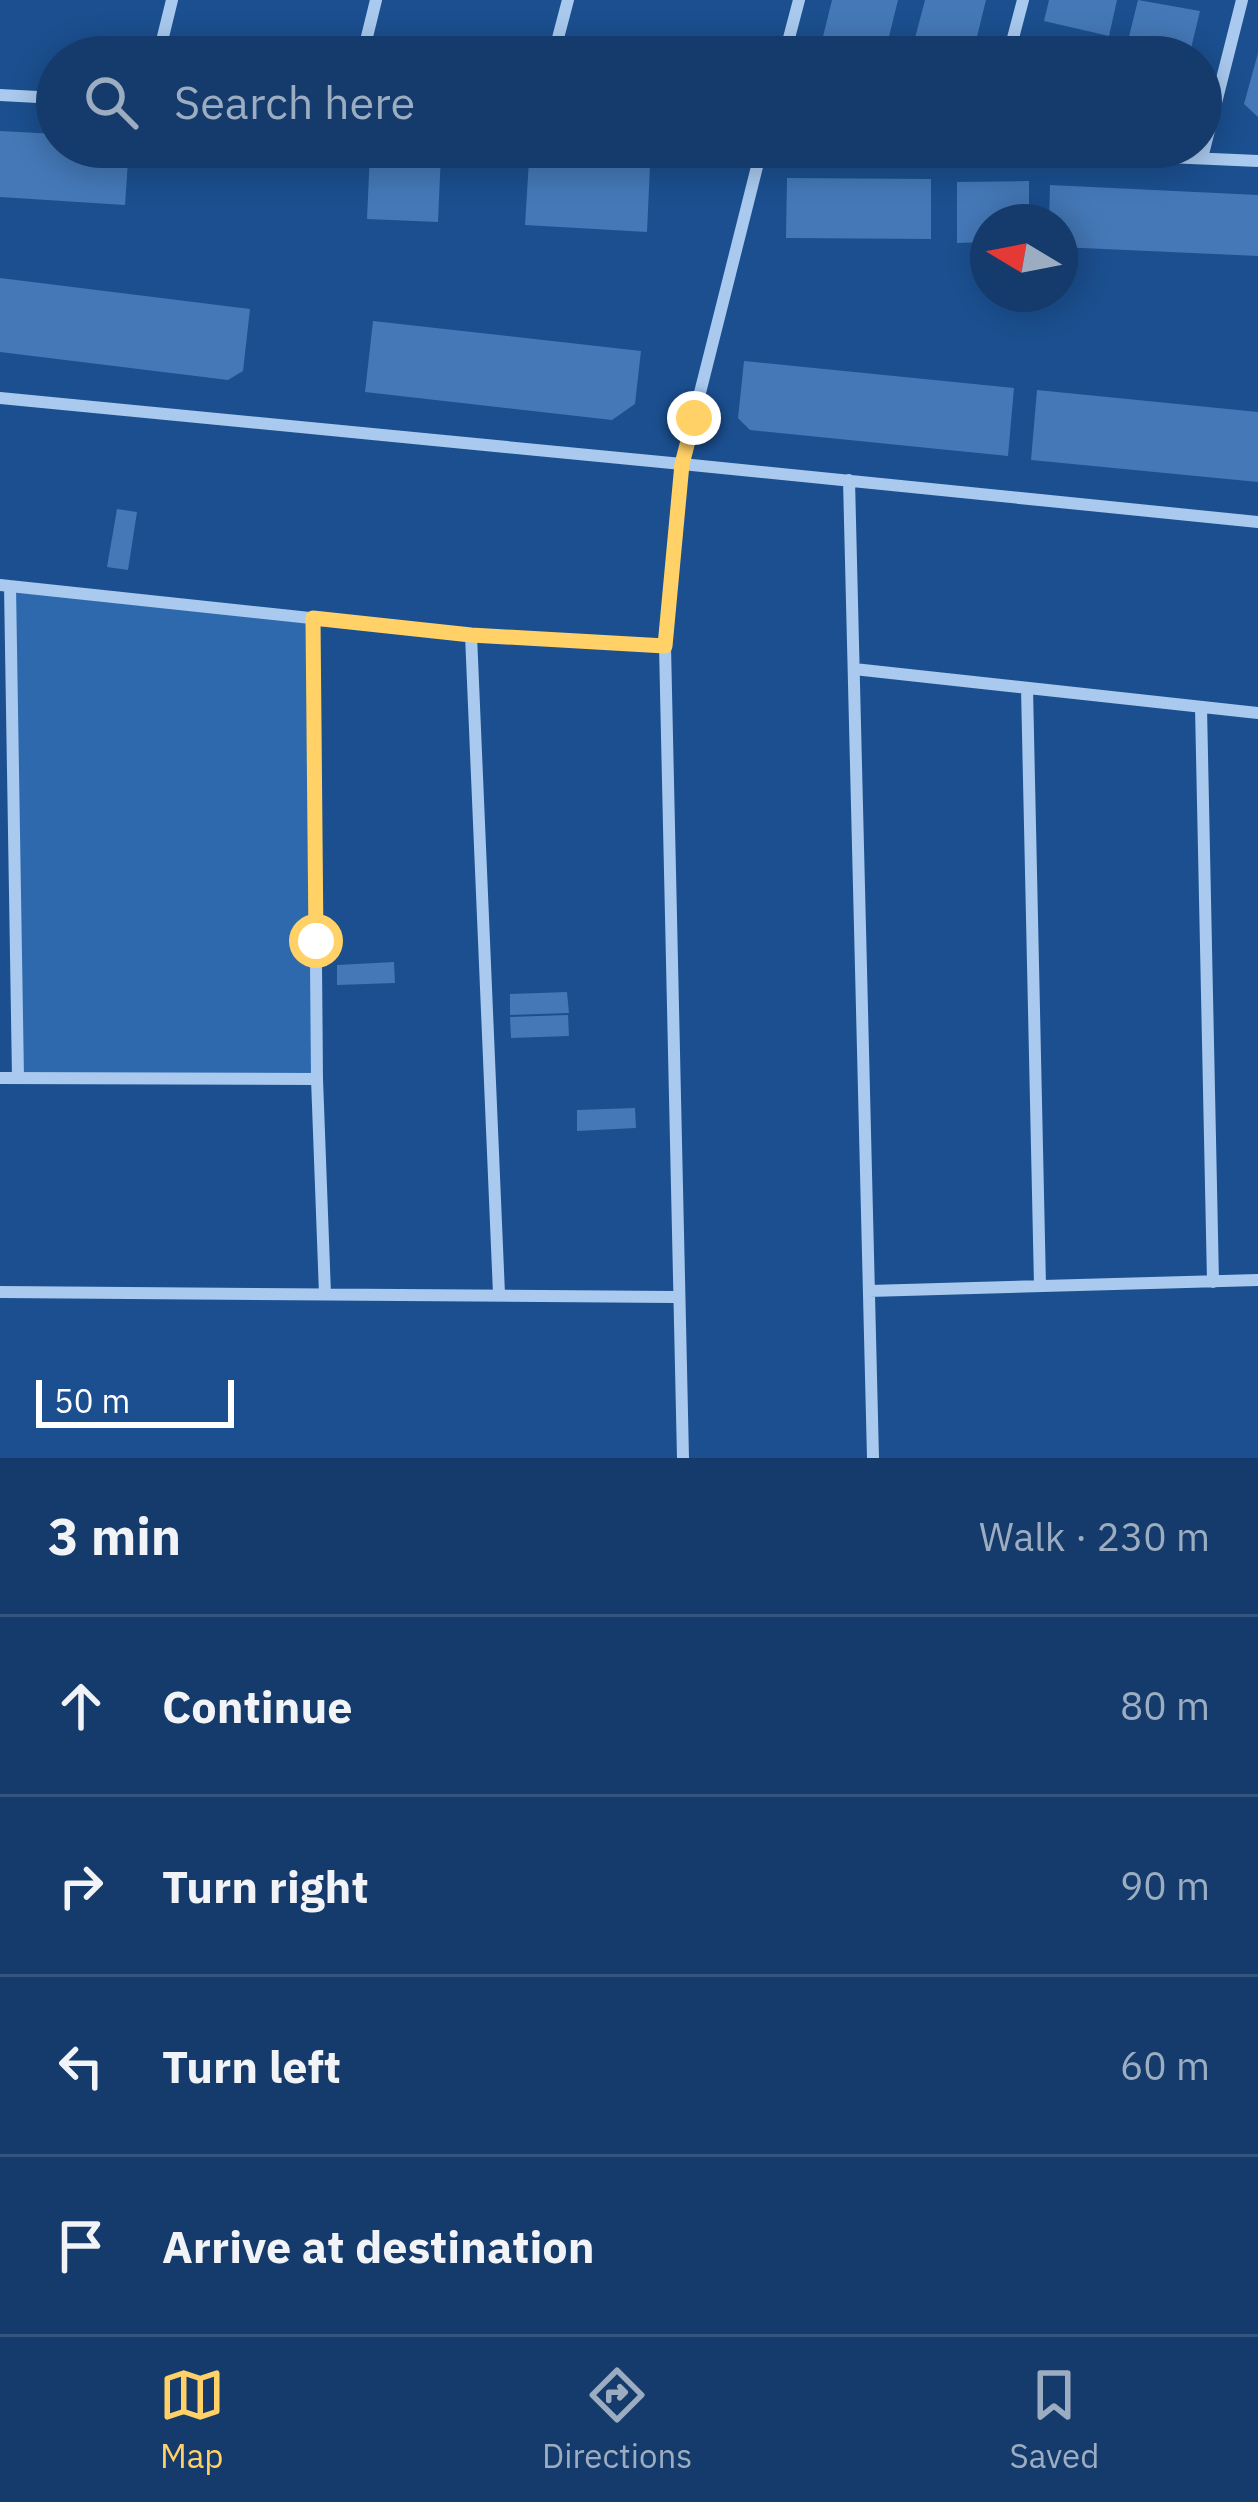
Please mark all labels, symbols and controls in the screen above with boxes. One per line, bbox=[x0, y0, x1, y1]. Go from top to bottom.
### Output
search box bbox=[36, 36, 1222, 168]
icon: search bbox=[78, 69, 144, 135]
text: Search here bbox=[174, 73, 415, 131]
north arrow bbox=[970, 204, 1078, 312]
route end bbox=[667, 391, 721, 445]
route start bbox=[289, 914, 343, 968]
scale bar bbox=[36, 1374, 234, 1427]
text: 50 m bbox=[54, 1379, 130, 1422]
text: 3 min bbox=[48, 1503, 181, 1569]
text: Walk · 230 m bbox=[979, 1511, 1210, 1562]
icon: ahead bbox=[48, 1673, 114, 1739]
text: Continue bbox=[162, 1677, 353, 1735]
text: 80 m bbox=[1120, 1680, 1210, 1731]
icon: right bbox=[48, 1853, 114, 1919]
text: Turn right bbox=[162, 1857, 369, 1915]
text: 90 m bbox=[1120, 1860, 1210, 1911]
icon: left bbox=[48, 2033, 114, 2099]
text: Turn left bbox=[162, 2037, 341, 2095]
text: 60 m bbox=[1120, 2040, 1210, 2091]
icon: arrive bbox=[48, 2213, 114, 2279]
text: Arrive at destination bbox=[162, 2217, 595, 2275]
tab: Map bbox=[159, 2362, 225, 2477]
tab: Directions bbox=[542, 2362, 692, 2477]
tab: Saved bbox=[1010, 2362, 1099, 2477]

